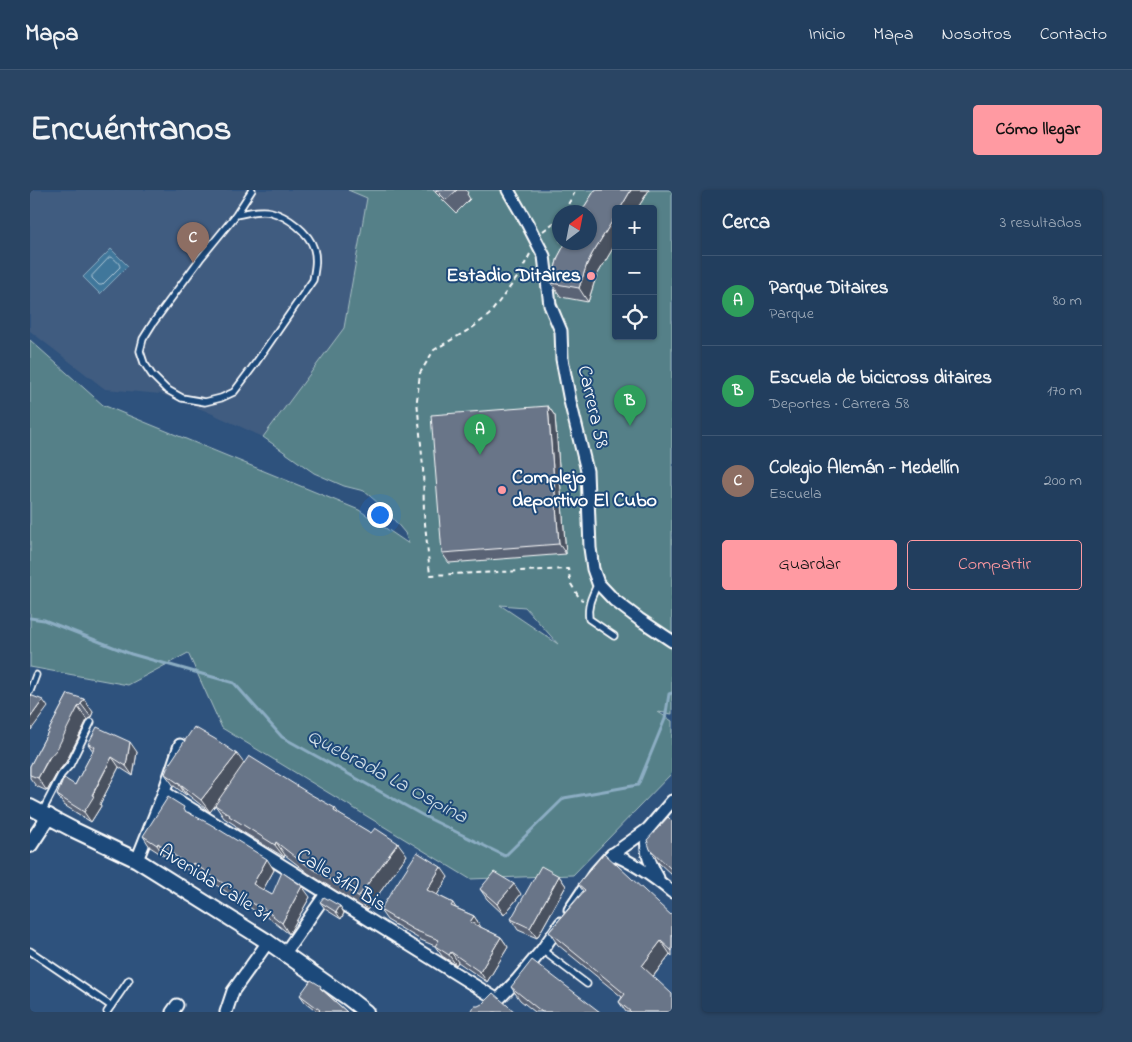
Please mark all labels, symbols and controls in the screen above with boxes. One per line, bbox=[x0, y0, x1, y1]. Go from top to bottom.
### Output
text: Mapa bbox=[25, 17, 79, 52]
text: Inicio bbox=[808, 22, 845, 48]
text: Mapa bbox=[873, 22, 914, 48]
text: Nosotros bbox=[942, 22, 1012, 48]
text: Contacto bbox=[1040, 22, 1107, 48]
text: Encuéntranos bbox=[30, 105, 232, 156]
button: Cómo llegar bbox=[973, 105, 1102, 155]
north arrow bbox=[552, 205, 597, 250]
map controls bbox=[612, 205, 657, 340]
button: + bbox=[612, 205, 657, 250]
text: Cerca bbox=[722, 208, 770, 238]
text: 3 resultados bbox=[1000, 211, 1082, 235]
pin: C bbox=[177, 222, 209, 263]
button: − bbox=[612, 250, 657, 295]
place label: Estadio Ditaires bbox=[446, 262, 581, 291]
marker: Estadio Ditaires bbox=[585, 270, 597, 282]
text: Parque Ditaires bbox=[769, 275, 889, 302]
text: A bbox=[733, 289, 743, 313]
text: 80 m bbox=[1053, 289, 1082, 313]
button: locate bbox=[612, 295, 657, 340]
text: Parque bbox=[769, 302, 814, 326]
street label: Carrera 58 bbox=[568, 363, 616, 451]
text: Escuela de bicicross ditaires bbox=[769, 365, 992, 392]
text: B bbox=[733, 379, 743, 403]
text: 170 m bbox=[1047, 379, 1082, 403]
pin: B bbox=[614, 385, 646, 426]
text: Deportes · Carrera 58 bbox=[769, 392, 909, 416]
pin: A bbox=[464, 414, 496, 455]
text: Colegio Alemán - Medellín bbox=[769, 455, 959, 482]
place label: Complejo deportivo El Cubo bbox=[512, 464, 657, 516]
text: C bbox=[734, 469, 742, 493]
text: 200 m bbox=[1044, 469, 1082, 493]
text: Escuela bbox=[769, 482, 822, 506]
marker: Complejo deportivo El Cubo bbox=[496, 484, 508, 496]
your location bbox=[367, 502, 393, 528]
button: Guardar bbox=[722, 540, 897, 590]
button: Compartir bbox=[907, 540, 1082, 590]
water label: Quebrada La Ospina bbox=[301, 722, 473, 832]
street label: Avenida Calle 31 bbox=[152, 838, 276, 930]
street label: Calle 31A Bis bbox=[290, 842, 392, 920]

